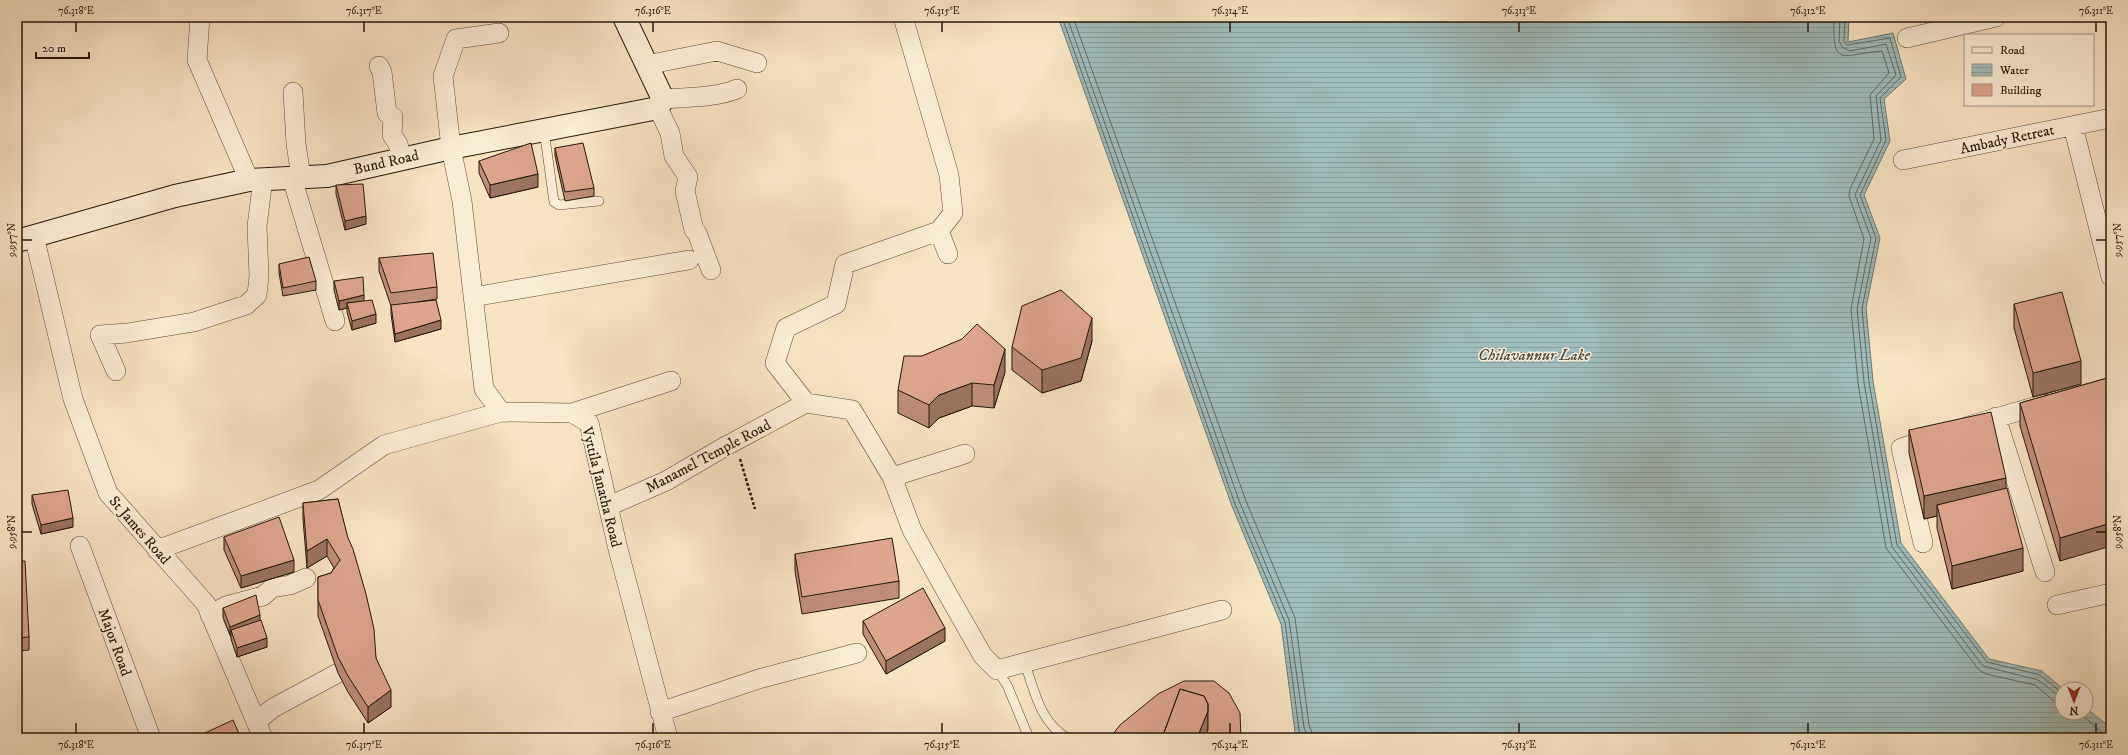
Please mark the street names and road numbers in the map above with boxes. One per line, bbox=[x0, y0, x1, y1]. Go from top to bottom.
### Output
street label: Ambady Retreat bbox=[1958, 120, 2056, 159]
street label: Bund Road bbox=[352, 146, 421, 179]
street label: Manamel Temple Road bbox=[642, 415, 775, 497]
street label: Vyttila Janatha Road bbox=[577, 424, 626, 550]
street label: St James Road bbox=[105, 492, 175, 569]
street label: Major Road bbox=[93, 606, 136, 679]

